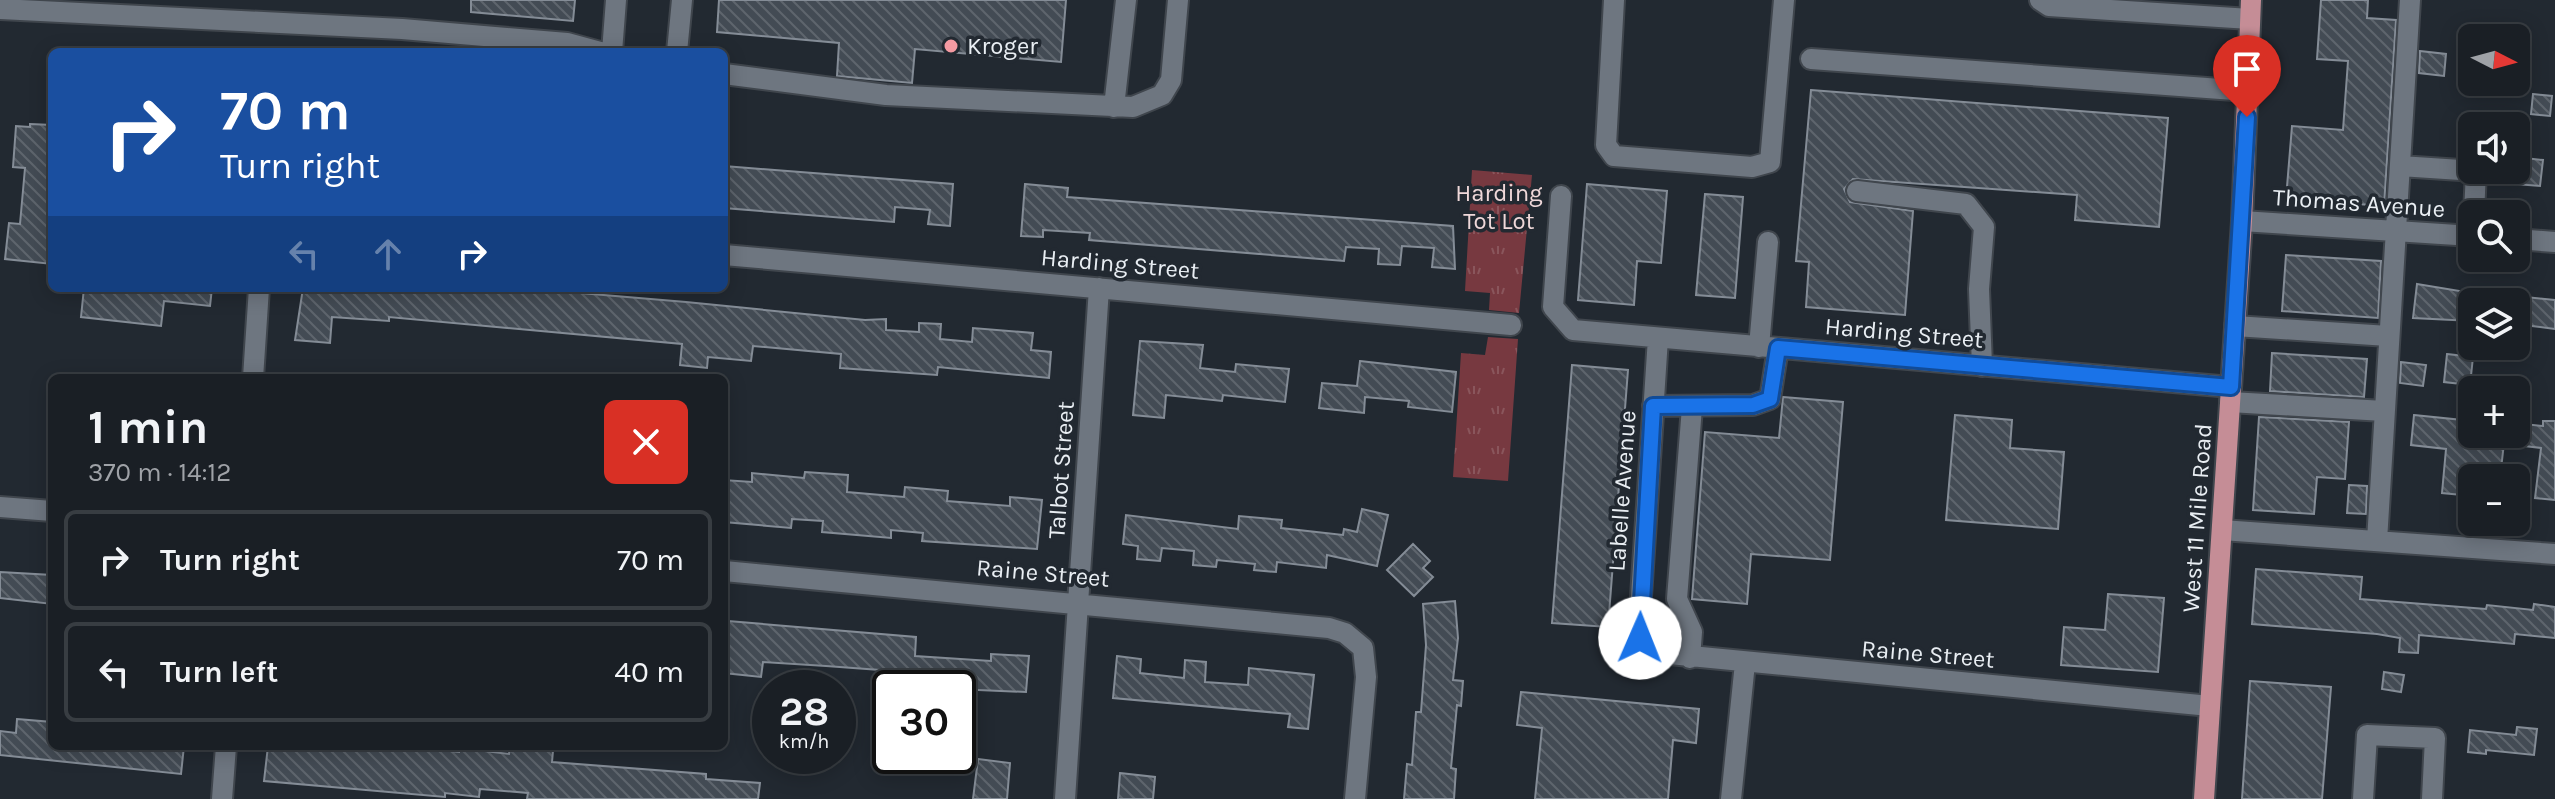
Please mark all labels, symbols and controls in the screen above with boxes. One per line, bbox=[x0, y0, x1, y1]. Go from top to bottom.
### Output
north arrow bbox=[2458, 24, 2530, 96]
map controls bbox=[2458, 24, 2530, 536]
place label: Kroger bbox=[967, 32, 1038, 60]
pin bbox=[2213, 35, 2281, 117]
marker: Kroger bbox=[942, 37, 960, 55]
icon: arrive bbox=[2225, 47, 2269, 91]
text: 70 m bbox=[220, 78, 351, 143]
icon: right bbox=[88, 80, 192, 184]
button: sound bbox=[2458, 112, 2530, 184]
text: Turn right bbox=[220, 145, 380, 187]
park label: Harding Tot Lot bbox=[1455, 179, 1543, 235]
street label: Thomas Avenue bbox=[2272, 183, 2446, 223]
button: search bbox=[2458, 200, 2530, 272]
icon: left bbox=[282, 232, 326, 276]
icon: ahead bbox=[366, 232, 410, 276]
icon: right bbox=[450, 232, 494, 276]
street label: Harding Street bbox=[1040, 243, 1200, 285]
button: layers bbox=[2458, 288, 2530, 360]
street label: Harding Street bbox=[1824, 312, 1984, 354]
button: + bbox=[2458, 376, 2530, 448]
text: 1 min bbox=[88, 399, 208, 455]
button: close bbox=[604, 400, 688, 484]
street label: Talbot Street bbox=[1042, 400, 1080, 540]
street label: Labelle Avenue bbox=[1602, 410, 1642, 572]
street label: West 11 Mile Road bbox=[2176, 423, 2218, 613]
text: 370 m · 14:12 bbox=[88, 457, 231, 488]
button: − bbox=[2458, 464, 2530, 536]
icon: right bbox=[92, 538, 136, 582]
text: Turn right bbox=[160, 542, 300, 578]
text: 70 m bbox=[617, 542, 684, 578]
street label: Raine Street bbox=[975, 553, 1111, 593]
position arrow bbox=[1598, 596, 1682, 680]
street label: Raine Street bbox=[1860, 634, 1996, 674]
icon: left bbox=[92, 650, 136, 694]
text: Turn left bbox=[160, 654, 278, 690]
text: 40 m bbox=[614, 654, 684, 690]
speed limit sign: 30 bbox=[872, 670, 976, 774]
text: 28 bbox=[779, 688, 829, 735]
text: km/h bbox=[779, 730, 829, 753]

